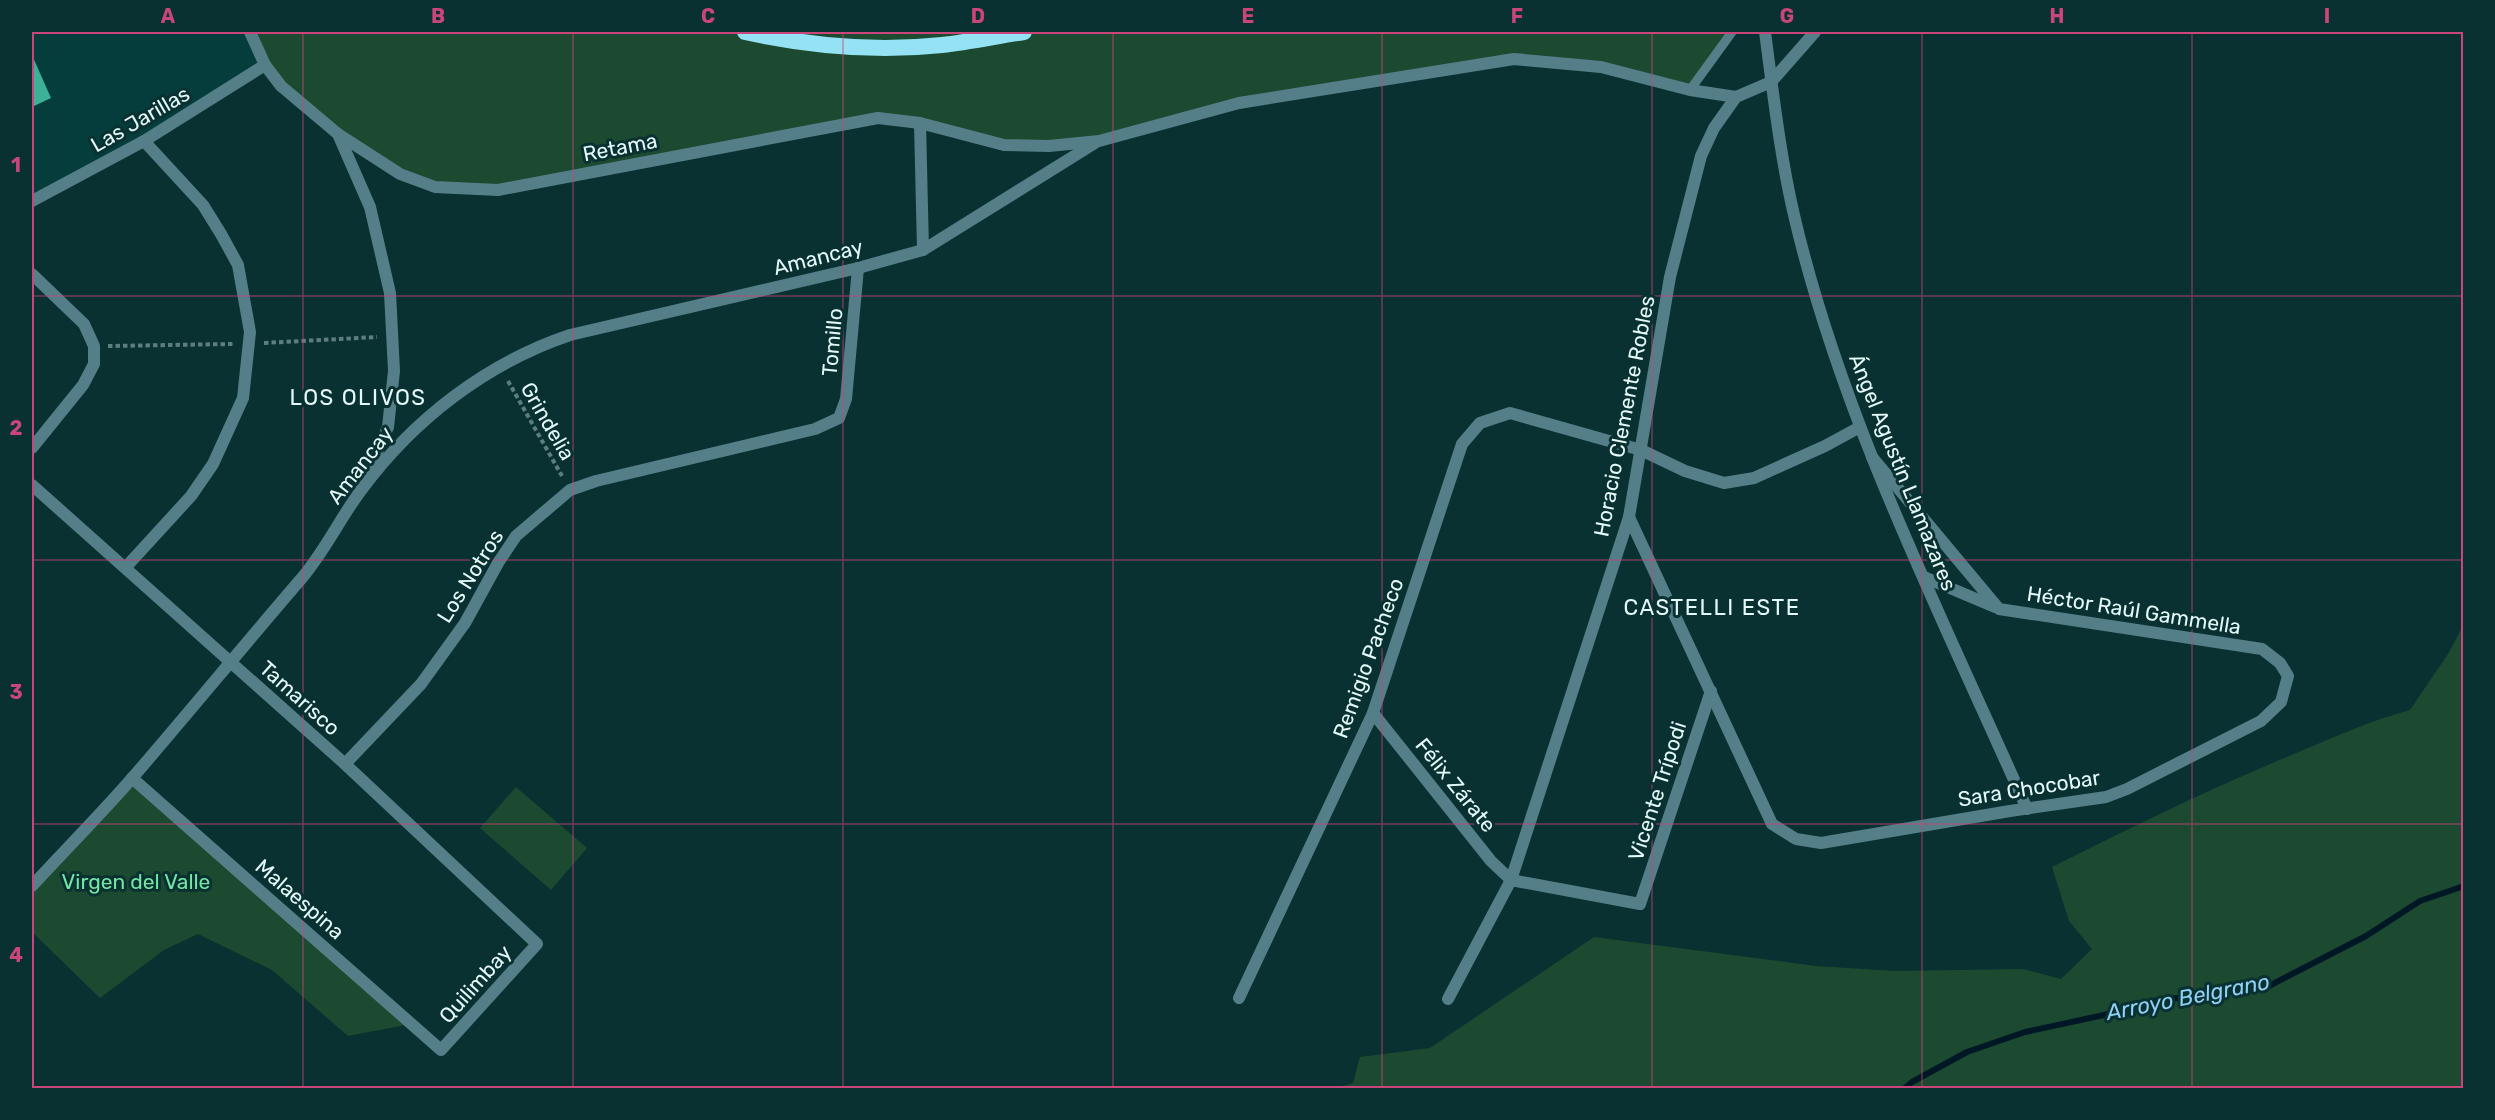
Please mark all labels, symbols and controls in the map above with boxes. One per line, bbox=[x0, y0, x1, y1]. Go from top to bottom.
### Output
text: A bbox=[161, 4, 176, 28]
text: B bbox=[431, 4, 445, 28]
text: C bbox=[701, 4, 715, 28]
text: D bbox=[971, 4, 985, 28]
text: E bbox=[1242, 4, 1254, 28]
text: F bbox=[1511, 4, 1523, 28]
text: G bbox=[1780, 4, 1794, 28]
text: H bbox=[2050, 4, 2064, 28]
text: I bbox=[2324, 4, 2330, 28]
street label: Las Jarillas bbox=[86, 81, 194, 157]
street label: Retama bbox=[581, 128, 659, 166]
text: 1 bbox=[11, 153, 21, 177]
street label: Amancay bbox=[771, 234, 866, 280]
street label: Horacio Clemente Robles bbox=[1588, 293, 1660, 539]
street label: Tomillo bbox=[817, 307, 847, 377]
street label: Ángel Agustín Llamazares bbox=[1844, 350, 1962, 594]
street label: Grindelia bbox=[516, 377, 580, 465]
district label: LOS OLIVOS bbox=[290, 384, 426, 411]
text: 2 bbox=[10, 416, 23, 440]
street label: Amancay bbox=[322, 421, 398, 509]
street label: Los Notros bbox=[432, 525, 508, 627]
street label: Remigio Pacheco bbox=[1327, 574, 1409, 742]
street label: Héctor Raúl Gammella bbox=[2025, 581, 2243, 639]
district label: CASTELLI ESTE bbox=[1623, 594, 1801, 621]
street label: Tamarisco bbox=[255, 655, 345, 741]
text: 3 bbox=[9, 680, 23, 704]
street label: Vicente Trípodi bbox=[1623, 718, 1691, 864]
street label: Félix Zárate bbox=[1410, 733, 1502, 837]
street label: Sara Chocobar bbox=[1956, 764, 2102, 812]
street label: Malaespina bbox=[251, 854, 349, 944]
park label: Virgen del Valle bbox=[62, 869, 210, 894]
street label: Quilimbay bbox=[434, 940, 517, 1028]
text: 4 bbox=[9, 943, 23, 967]
water label: Arroyo Belgrano bbox=[2103, 968, 2272, 1026]

